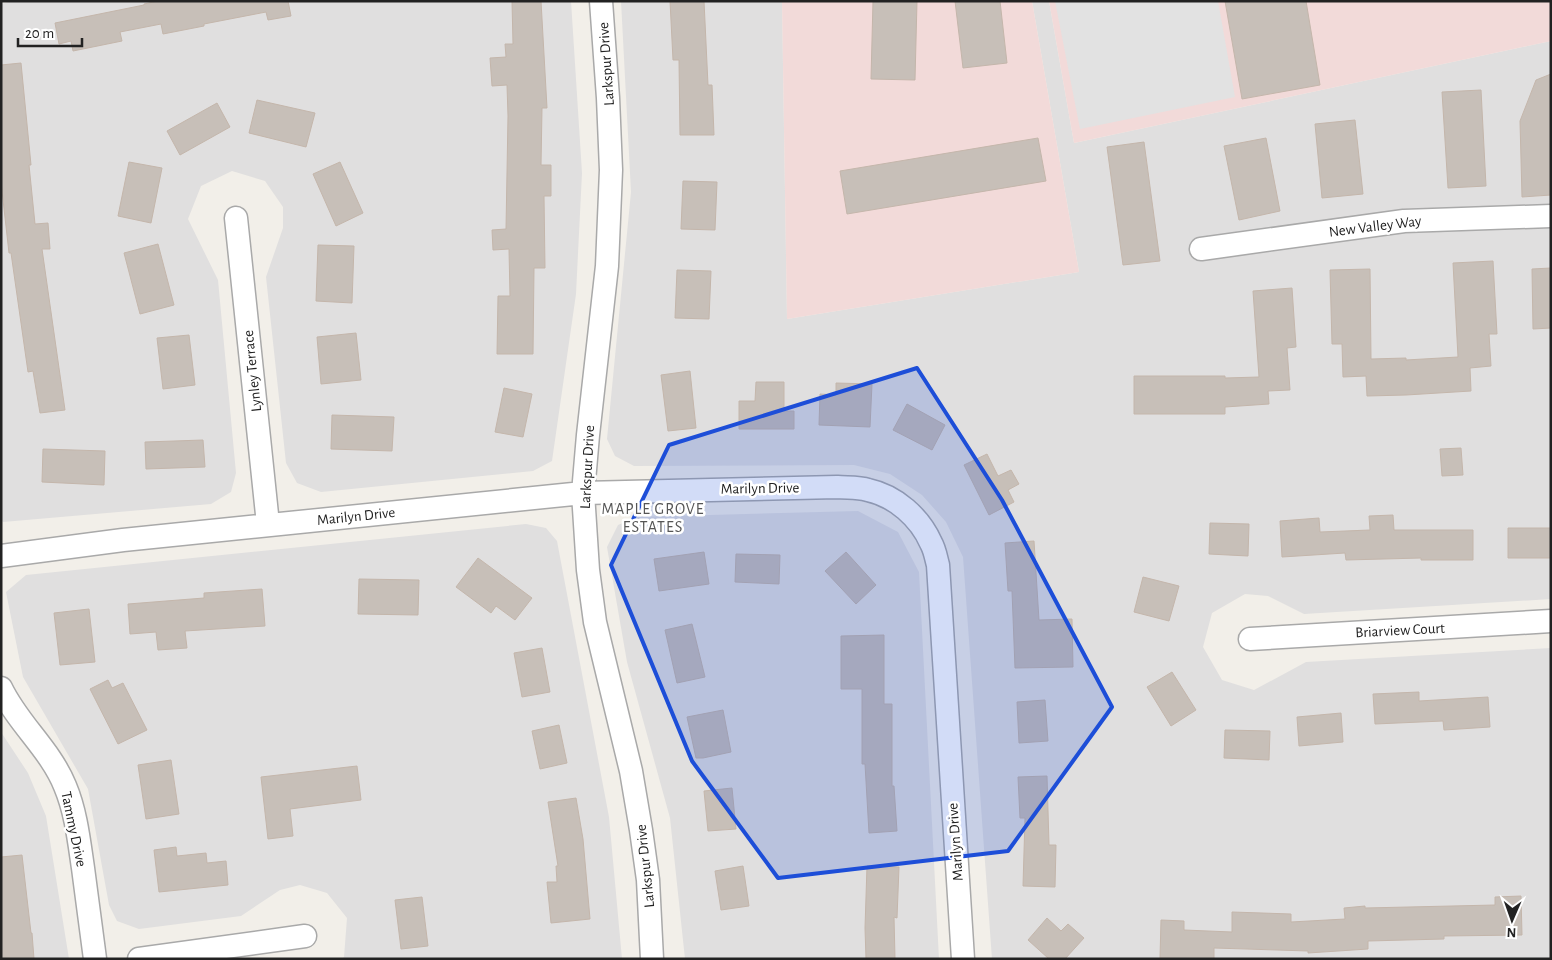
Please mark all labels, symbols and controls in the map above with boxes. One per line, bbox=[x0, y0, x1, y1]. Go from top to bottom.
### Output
scale bar bbox=[18, 15, 81, 47]
street label: Larkspur Drive bbox=[596, 22, 617, 106]
text: 20 m bbox=[25, 26, 54, 41]
street label: New Valley Way bbox=[1328, 213, 1423, 240]
street label: Lynley Terrace bbox=[241, 329, 264, 412]
street label: Larkspur Drive bbox=[578, 425, 597, 509]
street label: Marilyn Drive bbox=[721, 480, 799, 497]
district label: MAPLE GROVE ESTATES bbox=[601, 501, 705, 535]
street label: Marilyn Drive bbox=[316, 505, 396, 528]
street label: Briarview Court bbox=[1355, 621, 1445, 640]
street label: Tammy Drive bbox=[58, 790, 89, 868]
street label: Marilyn Drive bbox=[945, 802, 966, 882]
street label: Larkspur Drive bbox=[634, 823, 657, 908]
north arrow bbox=[1487, 895, 1537, 945]
text: N bbox=[1506, 925, 1517, 939]

